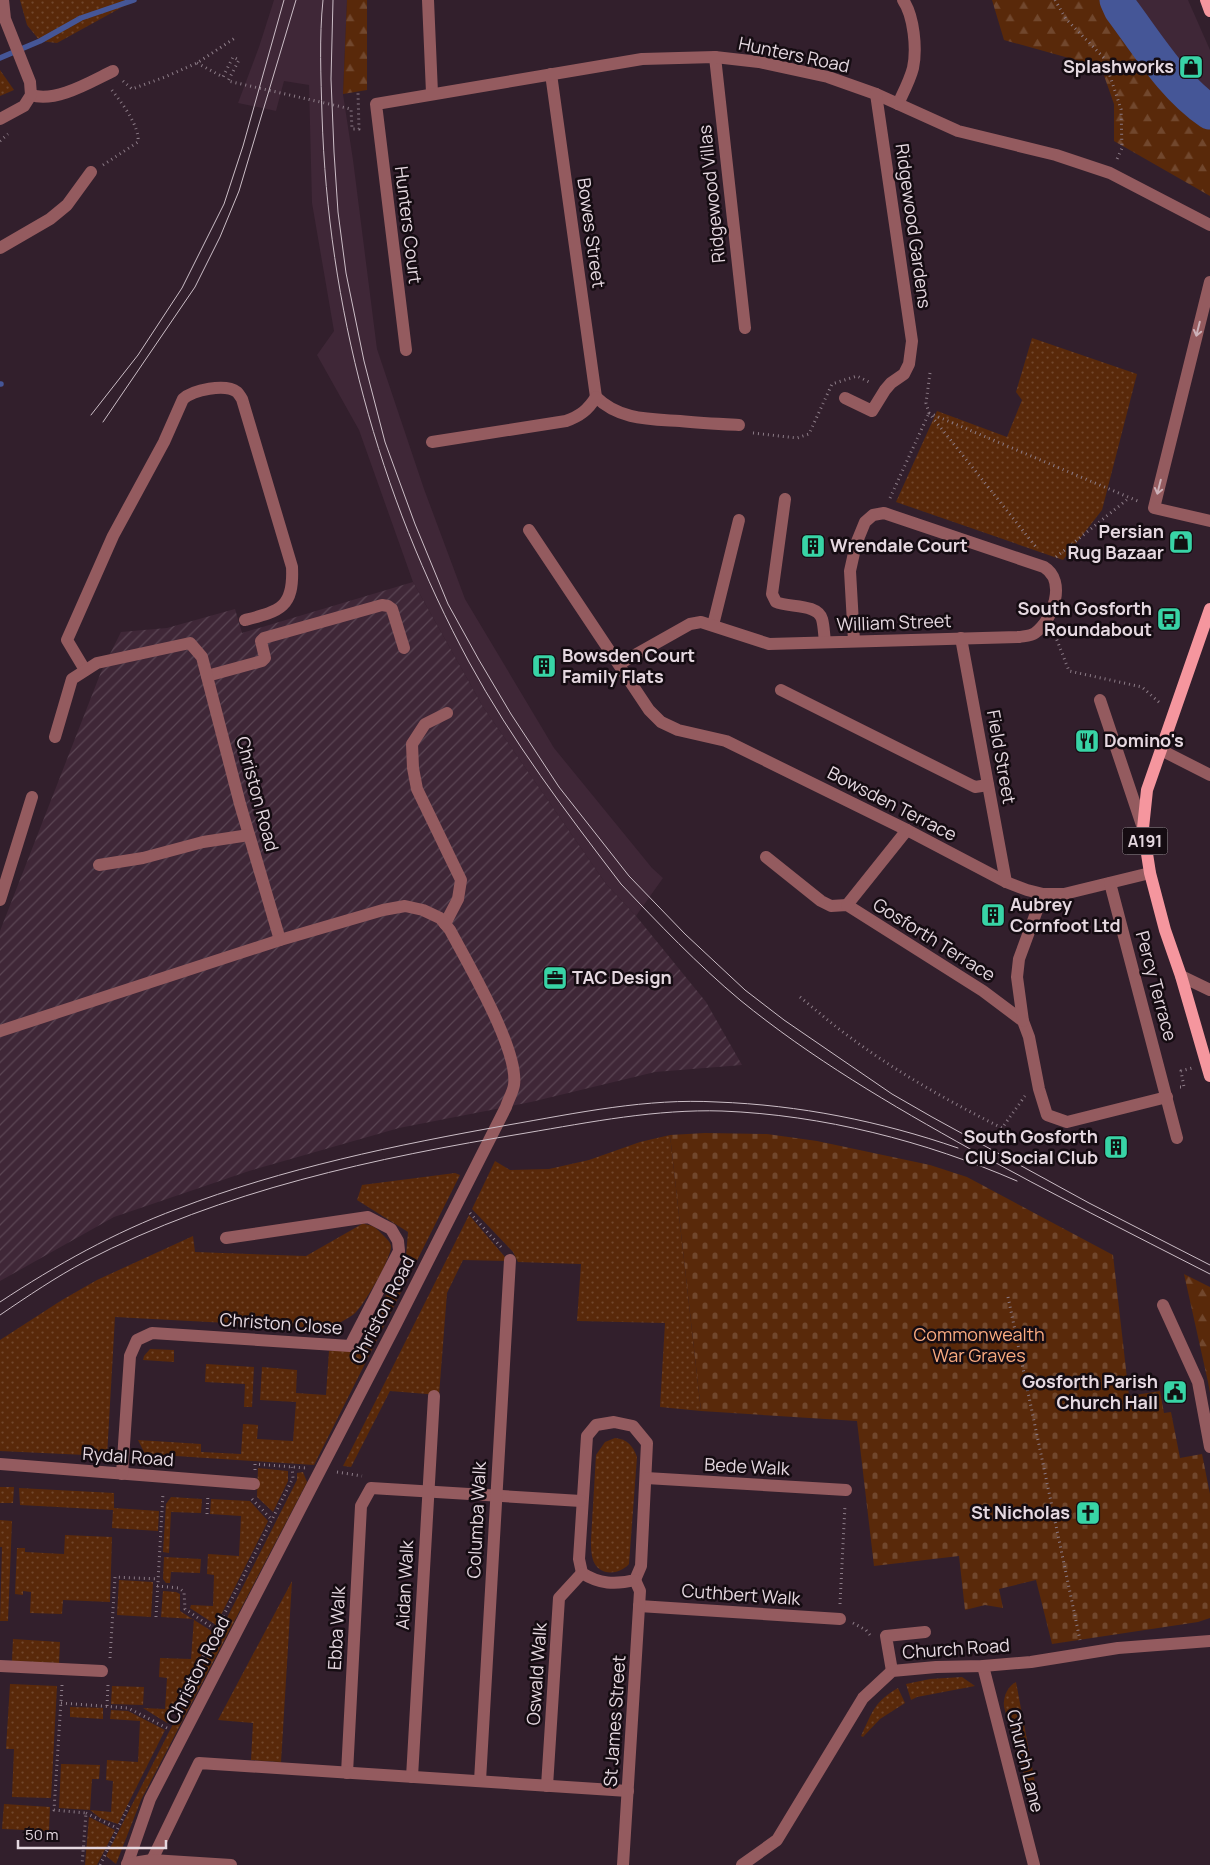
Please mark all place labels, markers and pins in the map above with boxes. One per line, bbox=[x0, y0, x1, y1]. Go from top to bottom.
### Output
place label: Splashworks bbox=[1063, 54, 1174, 78]
shop icon: Splashworks bbox=[1178, 54, 1204, 80]
place label: Persian Rug Bazaar bbox=[1067, 519, 1164, 564]
shop icon: Persian Rug Bazaar bbox=[1168, 529, 1194, 555]
building icon: Wrendale Court bbox=[800, 533, 826, 559]
place label: Wrendale Court bbox=[830, 533, 968, 557]
place label: South Gosforth Roundabout bbox=[1018, 596, 1152, 641]
bus stop icon: South Gosforth Roundabout bbox=[1156, 606, 1182, 632]
place label: Bowsden Court Family Flats bbox=[562, 643, 695, 688]
building icon: Bowsden Court Family Flats bbox=[531, 653, 557, 679]
restaurant icon: Domino's bbox=[1074, 728, 1100, 754]
place label: Domino's bbox=[1104, 728, 1184, 752]
place label: Aubrey Cornfoot Ltd bbox=[1010, 892, 1121, 937]
building icon: Aubrey Cornfoot Ltd bbox=[980, 902, 1006, 928]
office icon: TAC Design bbox=[542, 965, 568, 991]
place label: TAC Design bbox=[572, 965, 672, 989]
place label: South Gosforth CIU Social Club bbox=[964, 1124, 1098, 1169]
building icon: South Gosforth CIU Social Club bbox=[1103, 1134, 1129, 1160]
place label: Gosforth Parish Church Hall bbox=[1022, 1369, 1158, 1414]
public building icon: Gosforth Parish Church Hall bbox=[1162, 1379, 1188, 1405]
place label: St Nicholas bbox=[971, 1500, 1070, 1524]
church icon: St Nicholas bbox=[1075, 1500, 1101, 1526]

